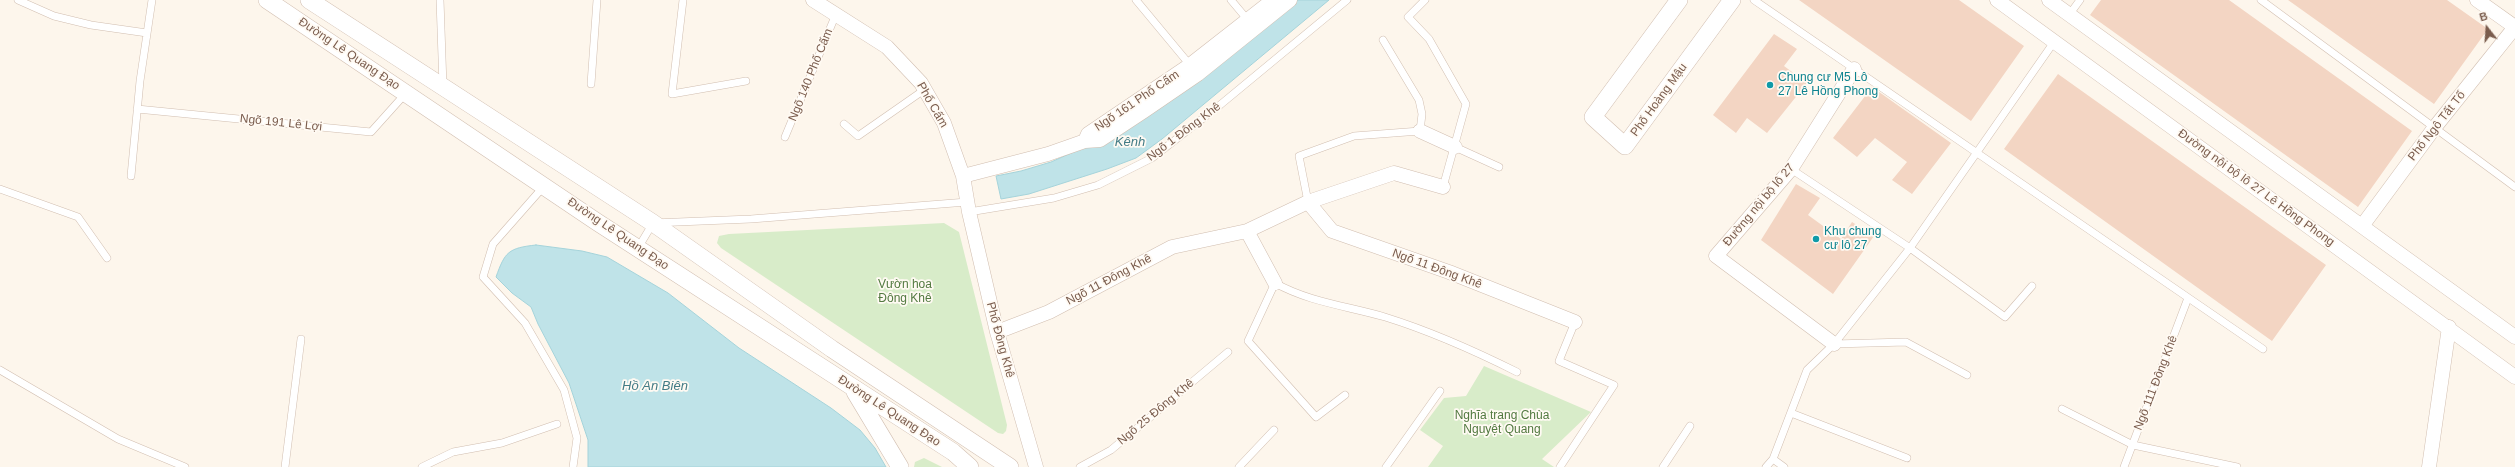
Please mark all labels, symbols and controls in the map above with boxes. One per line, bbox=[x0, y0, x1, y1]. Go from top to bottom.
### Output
north arrow bbox=[2467, 8, 2507, 48]
text: B bbox=[2478, 10, 2489, 23]
street label: Đường Lê Quang Đạo bbox=[296, 15, 402, 93]
street label: Ngõ 140 Phố Cấm bbox=[786, 27, 836, 123]
street label: Phố Hoàng Mậu bbox=[1628, 61, 1690, 139]
street label: Ngõ 161 Phố Cấm bbox=[1092, 67, 1182, 135]
place label: Chung cư M5 Lô 27 Lê Hồng Phong bbox=[1778, 71, 1878, 99]
street label: Phố Cấm bbox=[913, 80, 951, 130]
marker: Chung cư M5 Lô 27 Lê Hồng Phong bbox=[1765, 80, 1775, 90]
street label: Phố Ngô Tất Tố bbox=[2405, 88, 2469, 164]
street label: Ngõ 1 Đông Khê bbox=[1144, 100, 1224, 164]
street label: Ngõ 191 Lê Lợi bbox=[239, 112, 323, 134]
street label: Đường nội bộ lô 27 Lê Hồng Phong bbox=[2175, 126, 2337, 250]
water label: Kênh bbox=[1115, 134, 1145, 150]
street label: Đường nội bộ lô 27 bbox=[1720, 161, 1798, 249]
street label: Đường Lê Quang Đạo bbox=[565, 195, 671, 273]
place label: Khu chung cư lô 27 bbox=[1824, 225, 1881, 253]
marker: Khu chung cư lô 27 bbox=[1811, 234, 1821, 244]
street label: Ngõ 11 Đông Khê bbox=[1390, 246, 1484, 292]
street label: Ngõ 11 Đông Khê bbox=[1064, 251, 1154, 309]
park label: Vườn hoa Đông Khê bbox=[878, 278, 932, 306]
street label: Phố Đông Khê bbox=[983, 300, 1017, 380]
street label: Ngõ 111 Đông Khê bbox=[2131, 334, 2181, 432]
street label: Đường Lê Quang Đạo bbox=[835, 372, 943, 450]
street label: Ngõ 25 Đông Khê bbox=[1115, 376, 1197, 448]
water label: Hồ An Biên bbox=[622, 378, 688, 394]
park label: Nghĩa trang Chùa Nguyệt Quang bbox=[1455, 409, 1549, 437]

